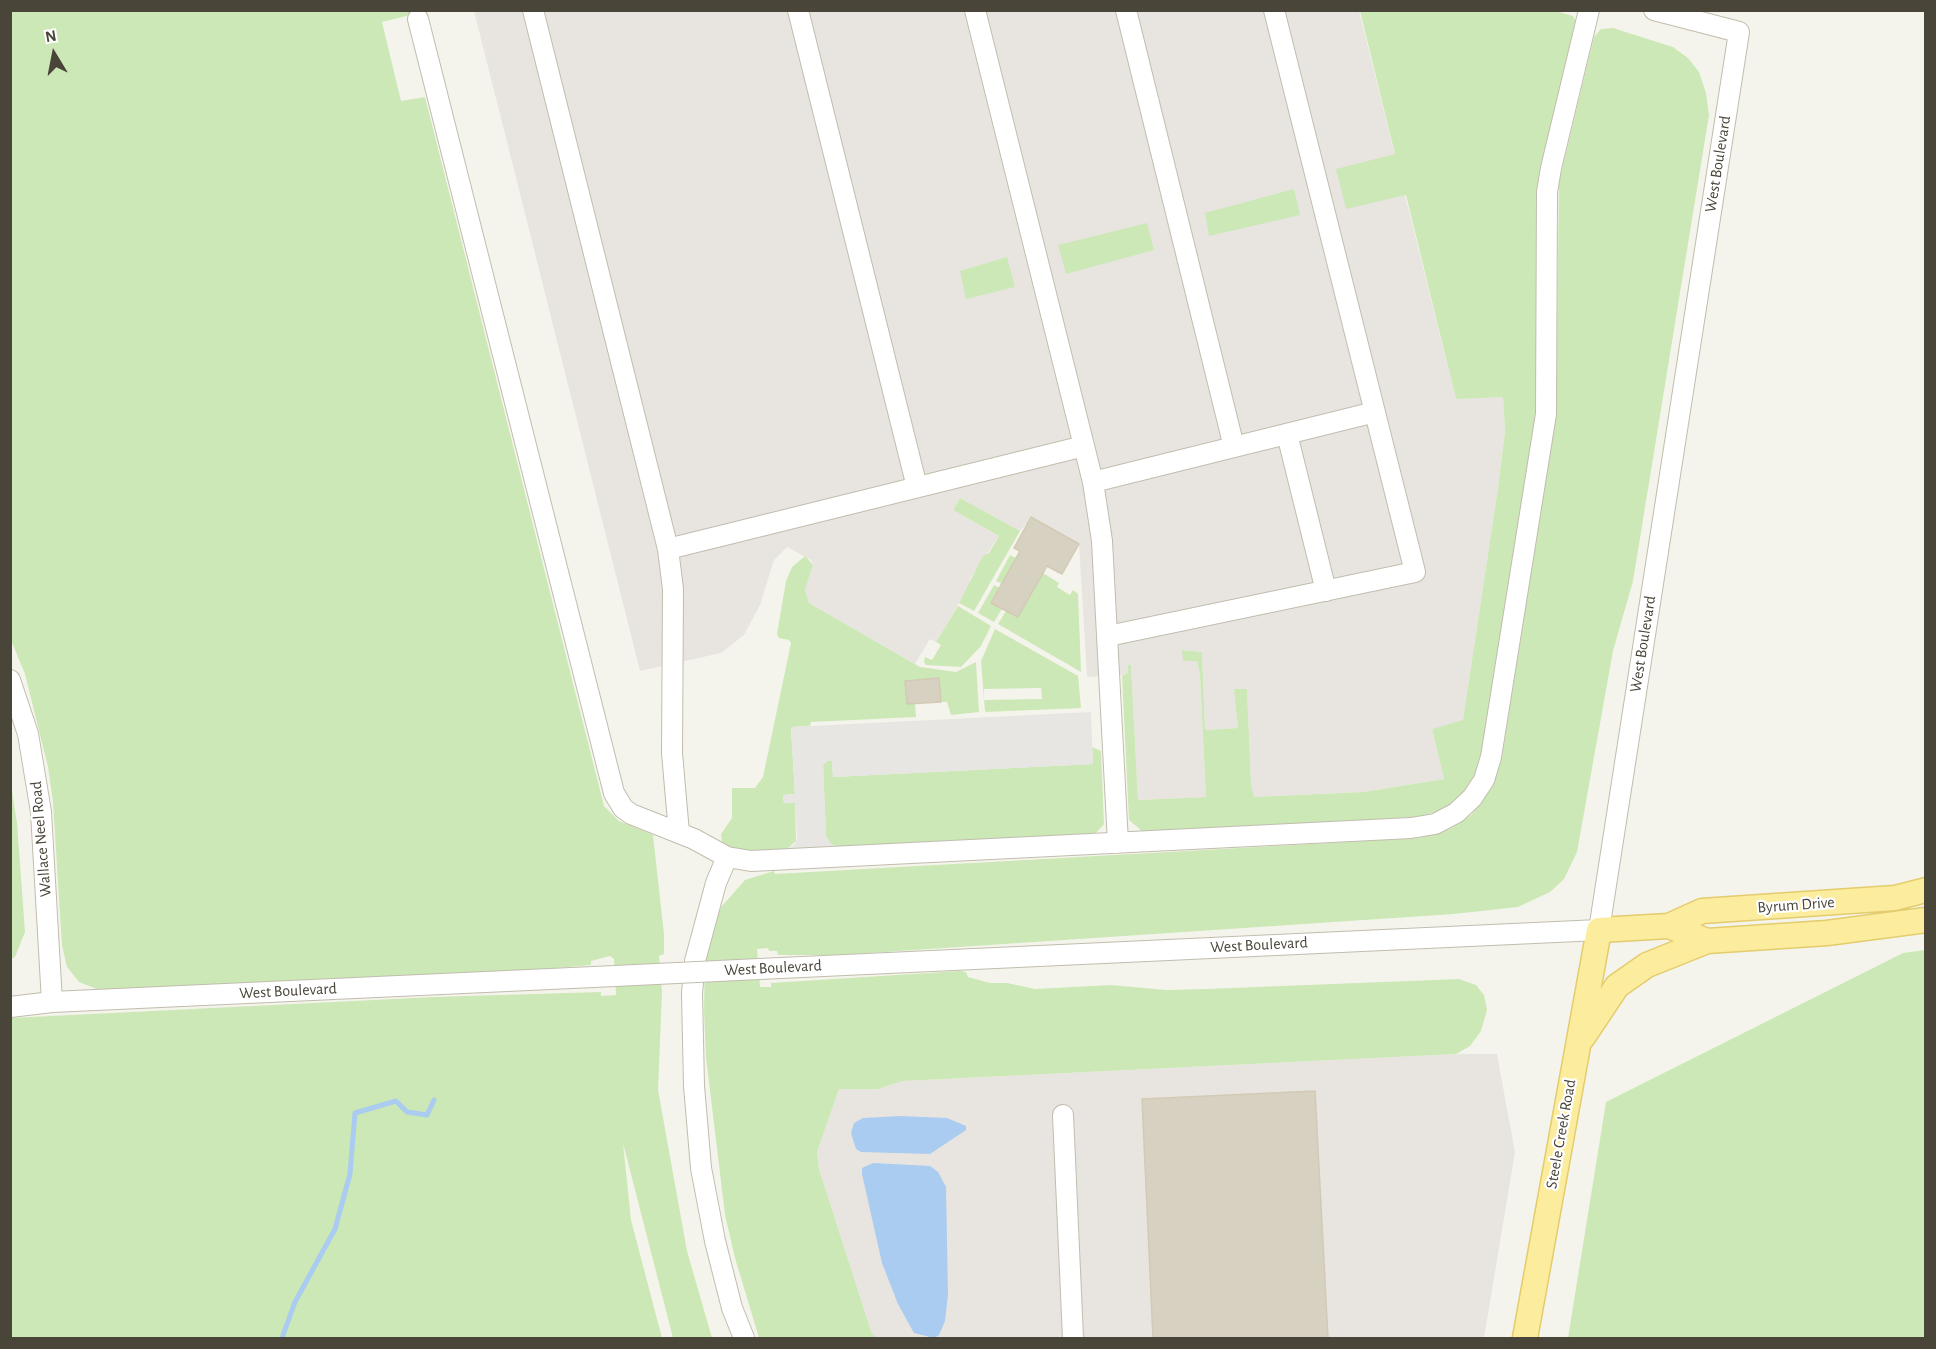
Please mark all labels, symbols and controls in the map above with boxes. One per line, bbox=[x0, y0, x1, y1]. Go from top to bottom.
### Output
north arrow bbox=[24, 24, 84, 84]
text: N bbox=[44, 27, 58, 45]
street label: West Boulevard bbox=[1701, 114, 1735, 214]
street label: West Boulevard bbox=[1626, 594, 1660, 694]
street label: Wallace Neel Road bbox=[26, 780, 56, 898]
street label: Byrum Drive bbox=[1757, 893, 1835, 917]
street label: West Boulevard bbox=[1210, 933, 1308, 957]
street label: West Boulevard bbox=[724, 956, 822, 980]
street label: West Boulevard bbox=[239, 979, 337, 1003]
street label: Steele Creek Road bbox=[1542, 1078, 1580, 1190]

